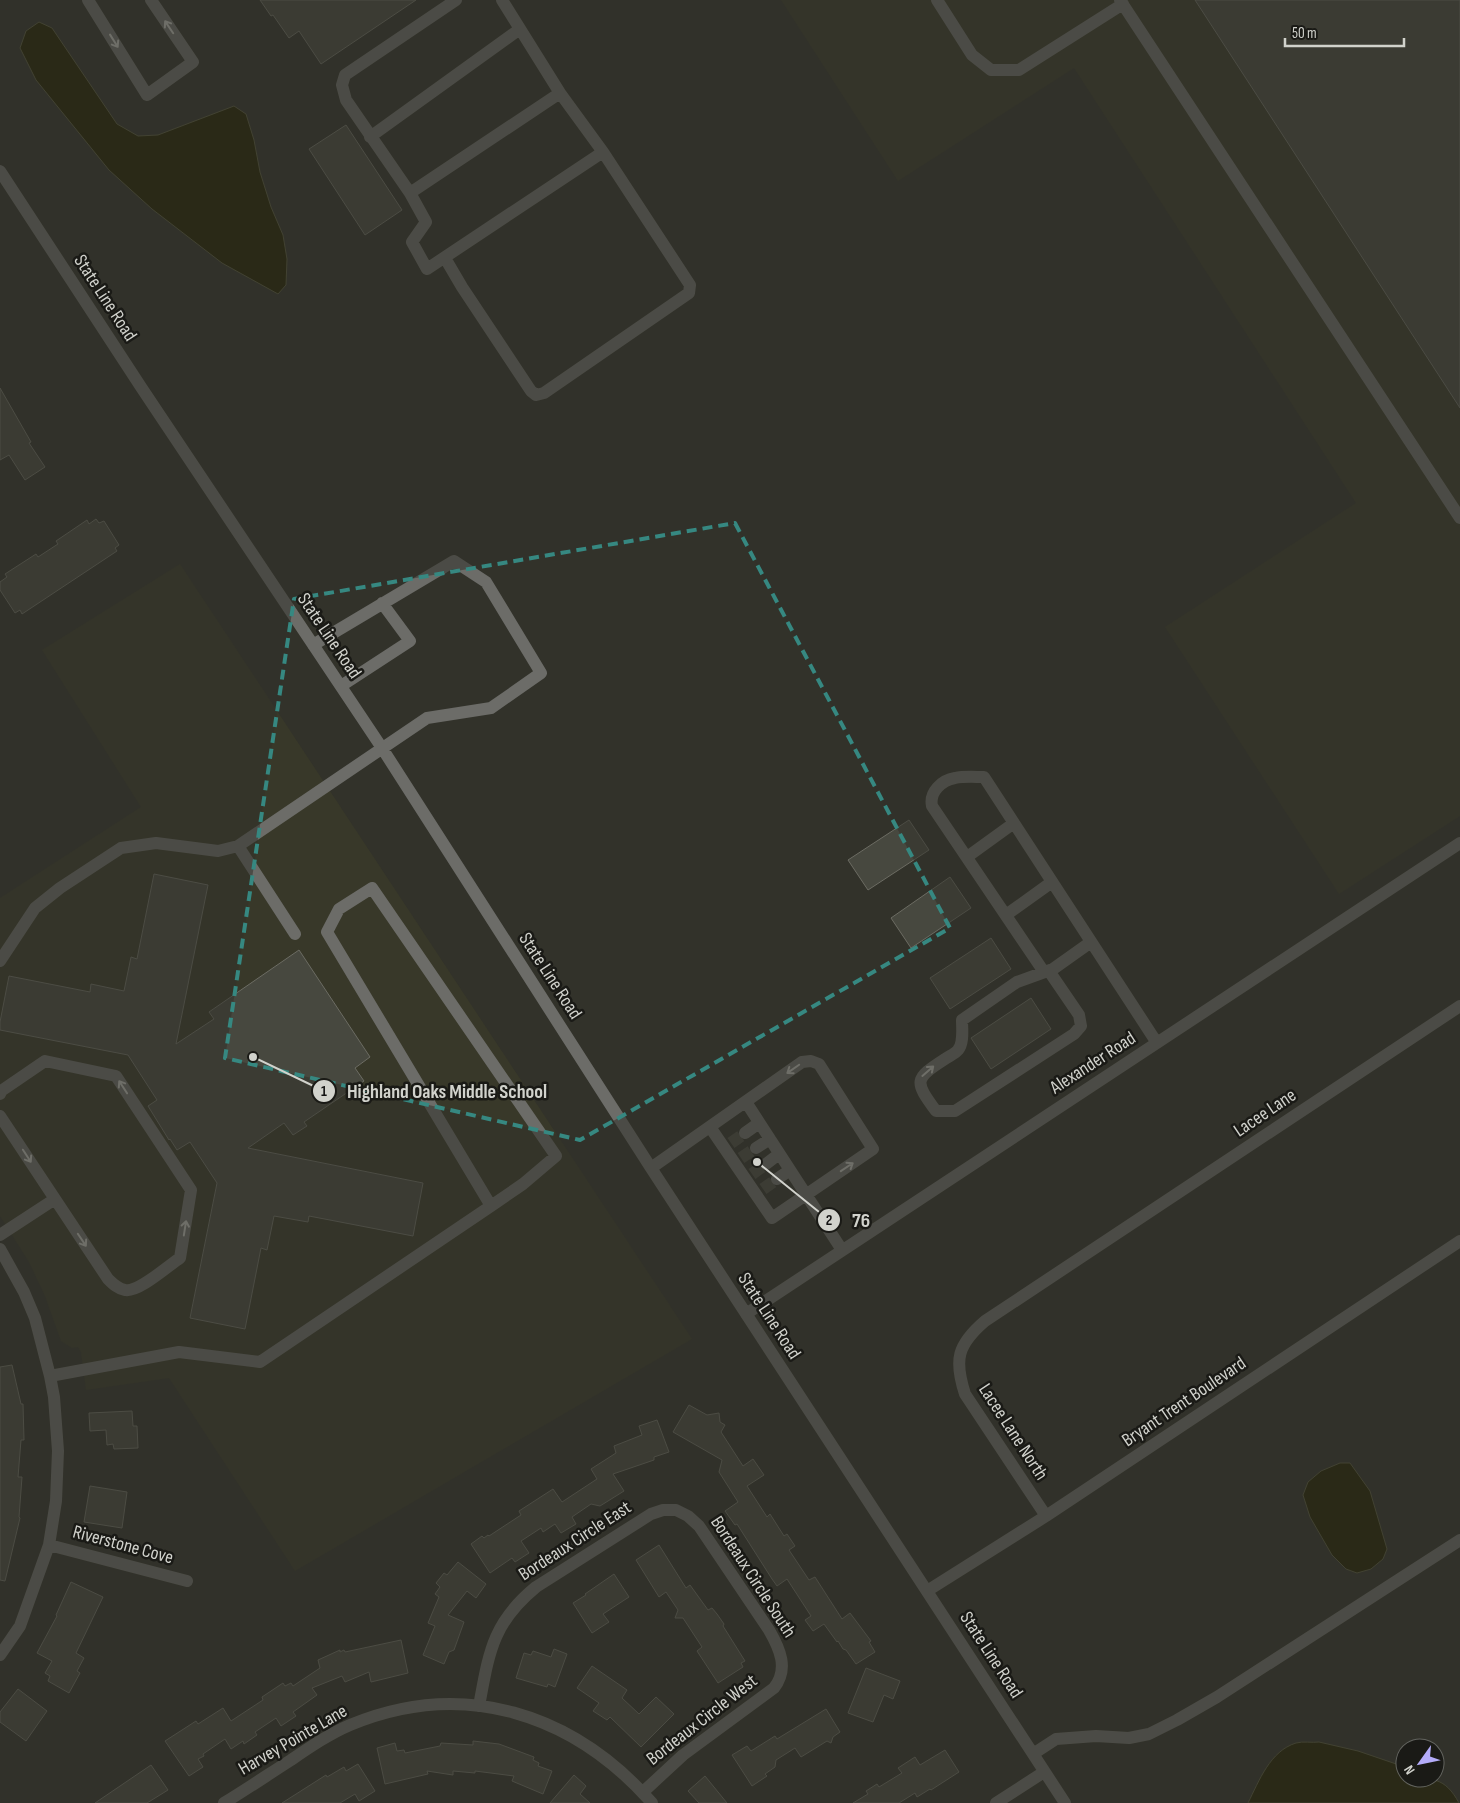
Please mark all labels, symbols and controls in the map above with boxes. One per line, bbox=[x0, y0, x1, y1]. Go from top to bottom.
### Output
scale bar bbox=[1285, 15, 1404, 47]
one-way arrow bbox=[164, 20, 174, 34]
text: 50 m bbox=[1292, 24, 1317, 43]
one-way arrow bbox=[109, 34, 119, 48]
street label: State Line Road bbox=[69, 250, 141, 346]
street label: State Line Road bbox=[292, 589, 366, 683]
street label: State Line Road bbox=[514, 928, 586, 1024]
street label: Alexander Road bbox=[1045, 1027, 1140, 1100]
one-way arrow bbox=[786, 1064, 800, 1074]
one-way arrow bbox=[922, 1065, 935, 1076]
callout: Highland Oaks Middle School bbox=[312, 1074, 557, 1109]
one-way arrow bbox=[118, 1080, 128, 1094]
text: Highland Oaks Middle School bbox=[347, 1080, 547, 1104]
text: 1 bbox=[321, 1082, 327, 1101]
street label: Lacee Lane bbox=[1229, 1084, 1301, 1142]
one-way arrow bbox=[22, 1149, 32, 1163]
one-way arrow bbox=[840, 1162, 854, 1173]
callout: 76 bbox=[817, 1202, 880, 1237]
text: 76 bbox=[852, 1209, 870, 1233]
text: 2 bbox=[826, 1211, 832, 1230]
one-way arrow bbox=[180, 1221, 190, 1237]
one-way arrow bbox=[77, 1233, 88, 1247]
street label: State Line Road bbox=[733, 1268, 805, 1364]
street label: Bryant Trent Boulevard bbox=[1118, 1352, 1250, 1452]
street label: Lacee Lane North bbox=[973, 1379, 1053, 1485]
street label: Bordeaux Circle East bbox=[514, 1496, 636, 1586]
street label: Bordeaux Circle South bbox=[705, 1512, 801, 1642]
street label: Riverstone Cove bbox=[70, 1521, 176, 1569]
street label: State Line Road bbox=[955, 1607, 1027, 1703]
street label: Bordeaux Circle West bbox=[642, 1669, 762, 1770]
street label: Harvey Pointe Lane bbox=[235, 1700, 351, 1780]
north arrow bbox=[1395, 1738, 1445, 1788]
text: N bbox=[1400, 1762, 1419, 1778]

